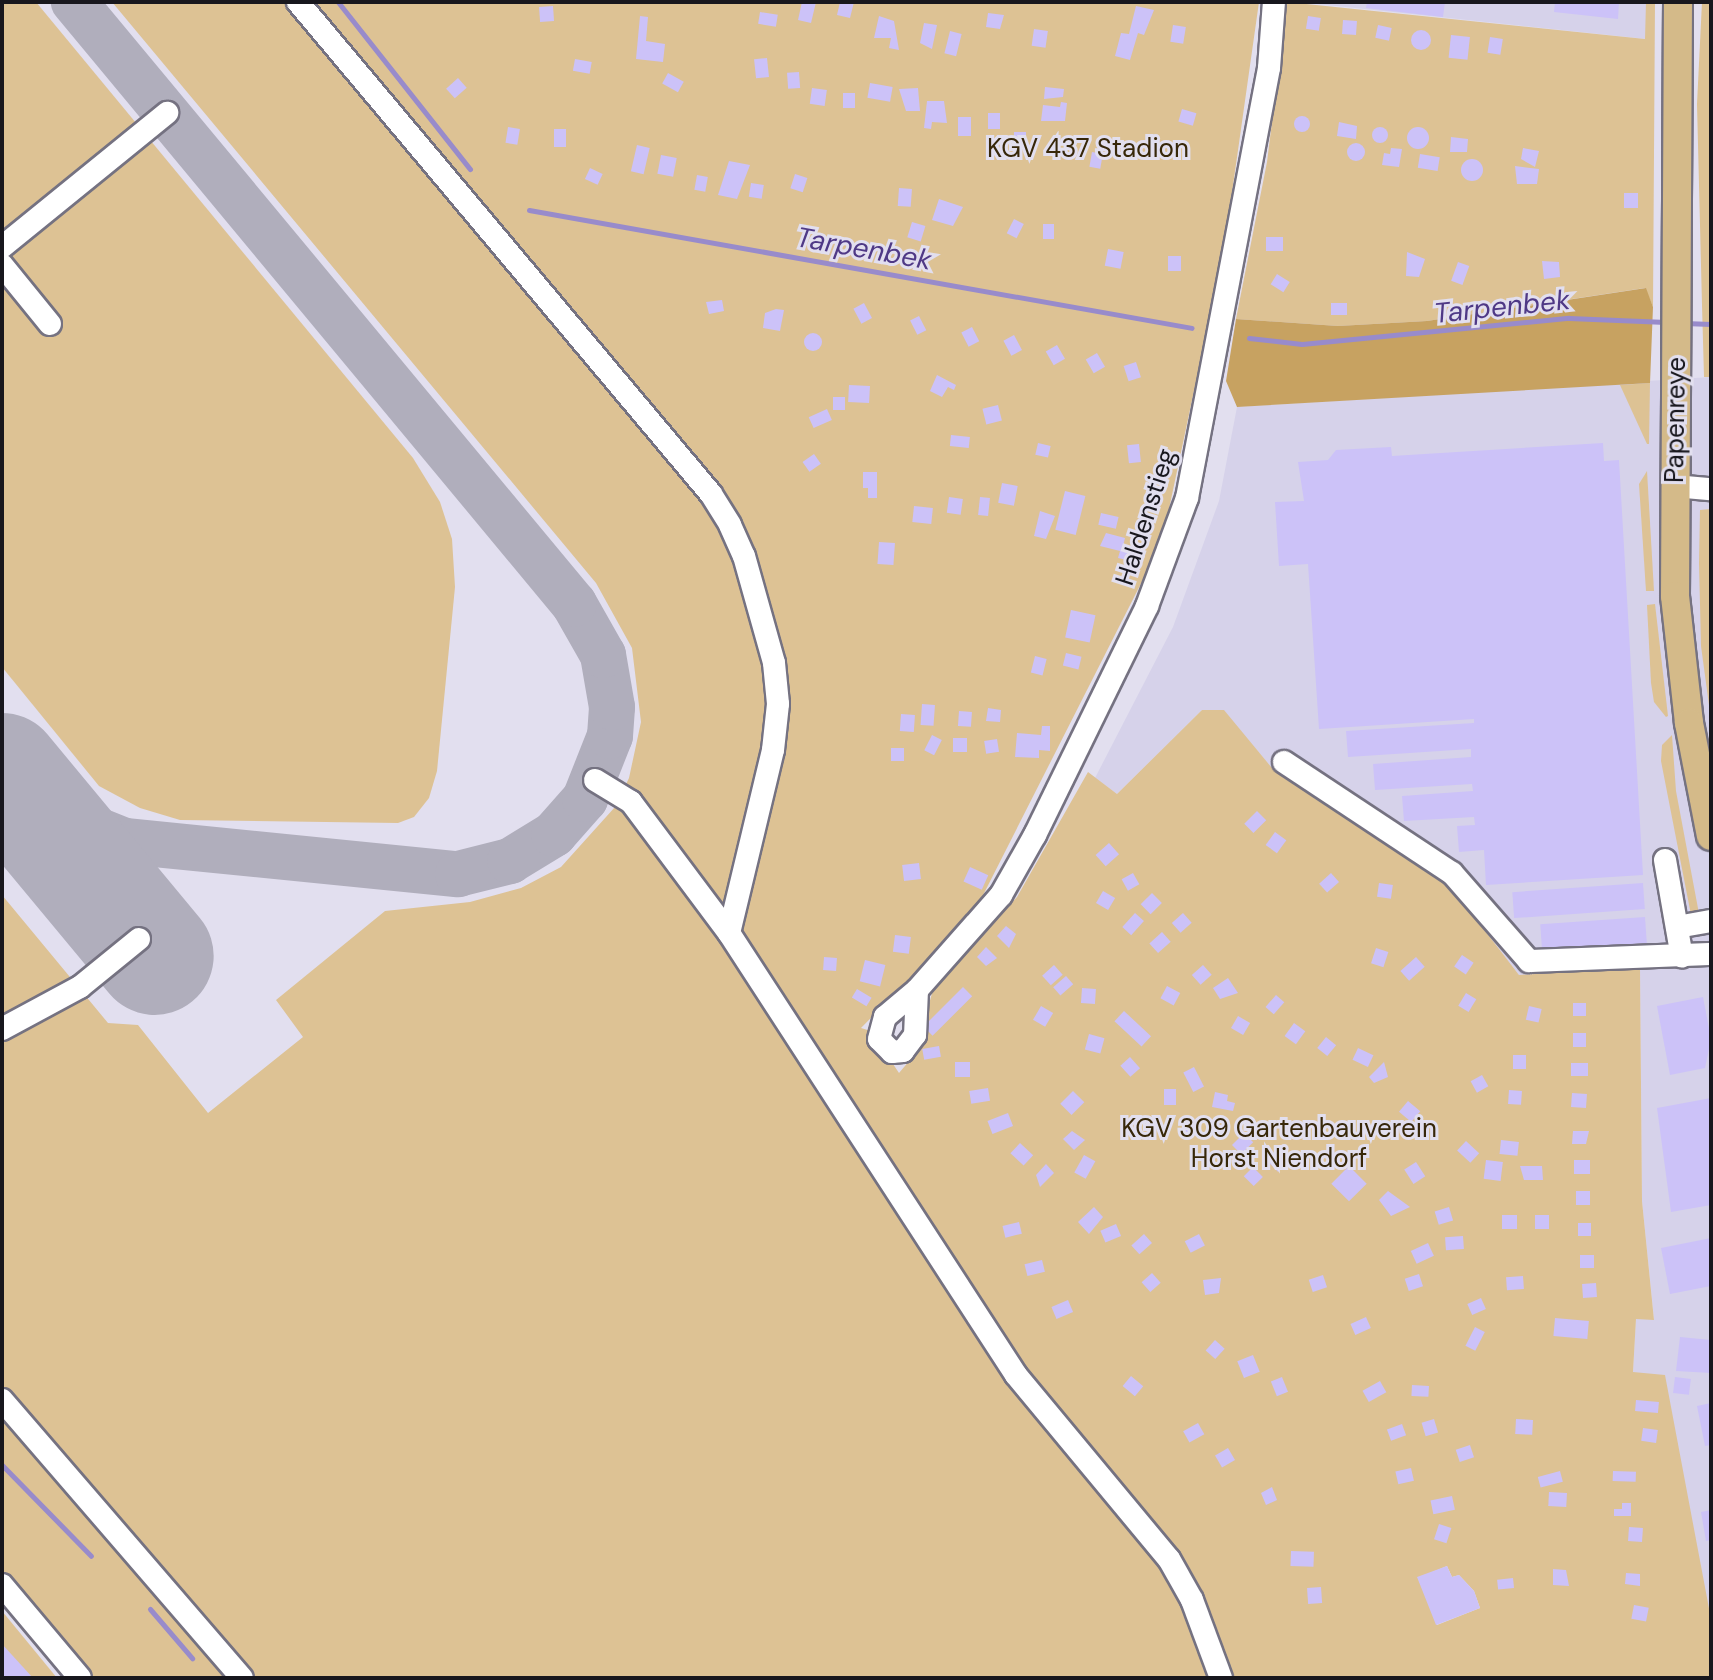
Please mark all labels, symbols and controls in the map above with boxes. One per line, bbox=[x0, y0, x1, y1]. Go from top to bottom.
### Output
park label: KGV 437 Stadion bbox=[987, 133, 1189, 165]
water label: Tarpenbek bbox=[794, 221, 934, 277]
water label: Tarpenbek bbox=[1432, 283, 1572, 331]
street label: Papenreye bbox=[1659, 357, 1693, 483]
street label: Haldenstieg bbox=[1109, 445, 1183, 589]
park label: KGV 309 Gartenbauverein Horst Niendorf bbox=[1121, 1113, 1437, 1174]

